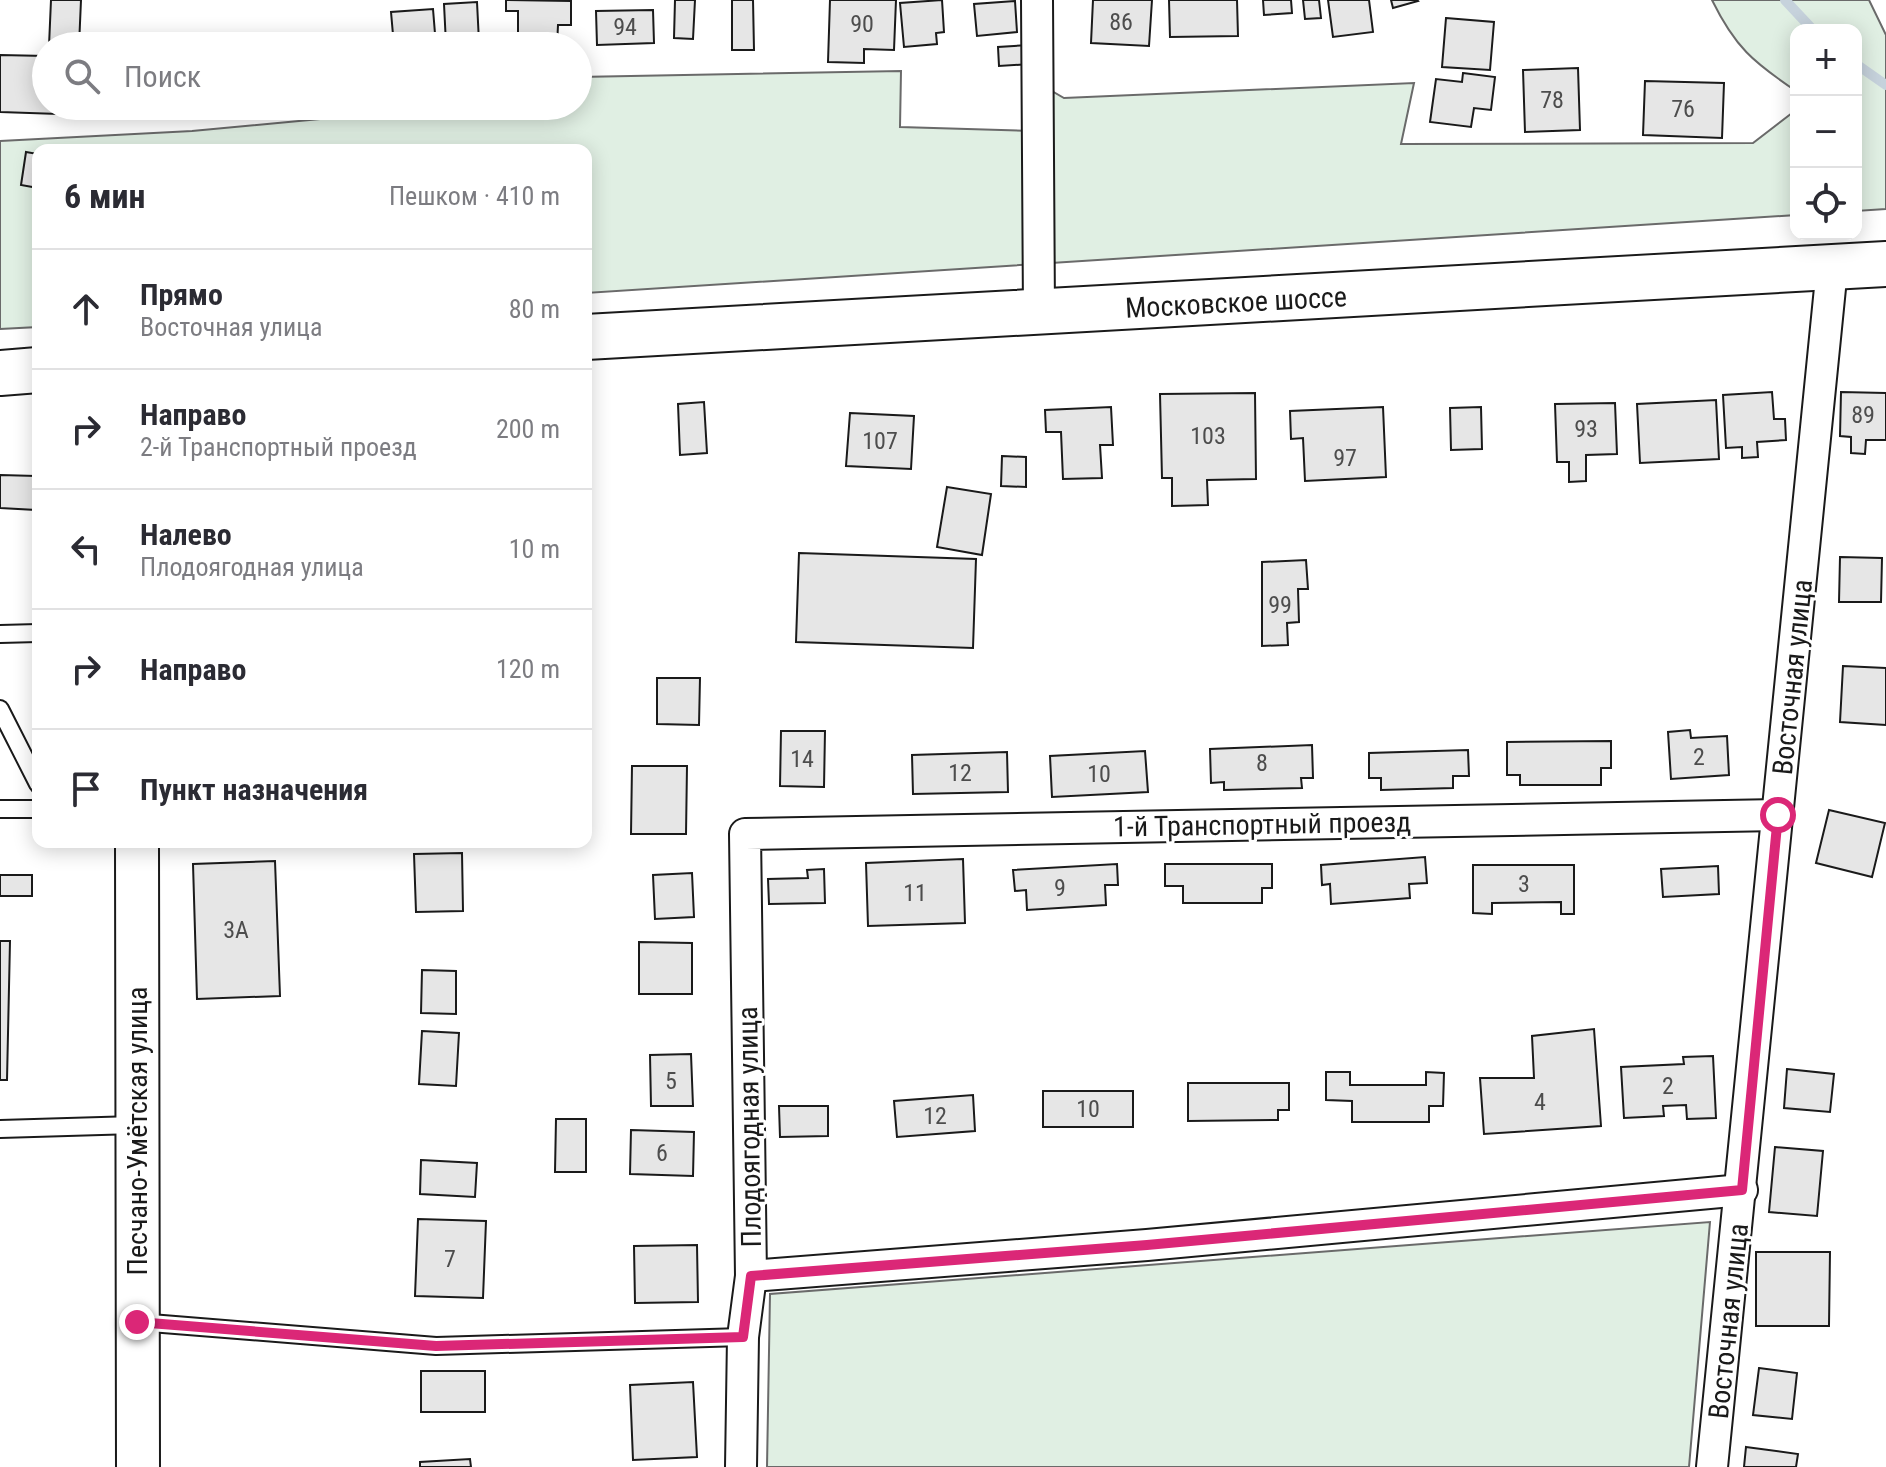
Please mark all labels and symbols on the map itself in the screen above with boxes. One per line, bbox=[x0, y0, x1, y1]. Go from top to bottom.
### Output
house number: 86 bbox=[1109, 8, 1133, 36]
house number: 90 bbox=[850, 10, 874, 38]
house number: 94 bbox=[613, 13, 637, 41]
house number: 78 bbox=[1540, 86, 1564, 114]
house number: 76 bbox=[1671, 95, 1695, 123]
street label: Московское шоссе bbox=[1124, 280, 1348, 325]
house number: 89 bbox=[1851, 401, 1875, 429]
house number: 93 bbox=[1574, 415, 1598, 443]
house number: 103 bbox=[1190, 422, 1226, 450]
house number: 107 bbox=[862, 427, 898, 455]
house number: 97 bbox=[1333, 444, 1357, 472]
street label: Восточная улица bbox=[1766, 578, 1819, 776]
house number: 99 bbox=[1268, 591, 1292, 619]
house number: 2 bbox=[1693, 743, 1705, 771]
house number: 14 bbox=[790, 745, 814, 773]
house number: 8 bbox=[1256, 749, 1268, 777]
house number: 12 bbox=[948, 759, 972, 787]
house number: 10 bbox=[1087, 760, 1111, 788]
route start bbox=[1760, 797, 1796, 833]
street label: 1-й Транспортный проезд bbox=[1113, 805, 1411, 844]
house number: 3 bbox=[1518, 870, 1530, 898]
house number: 9 bbox=[1054, 874, 1066, 902]
house number: 11 bbox=[903, 879, 927, 907]
house number: 3А bbox=[223, 916, 249, 944]
street label: Песчано-Умётская улица bbox=[121, 987, 154, 1275]
street label: Плодоягодная улица bbox=[731, 1006, 768, 1248]
house number: 5 bbox=[665, 1067, 677, 1095]
house number: 2 bbox=[1662, 1072, 1674, 1100]
house number: 4 bbox=[1534, 1088, 1546, 1116]
house number: 10 bbox=[1076, 1095, 1100, 1123]
house number: 12 bbox=[923, 1102, 947, 1130]
house number: 6 bbox=[656, 1139, 668, 1167]
street label: Восточная улица bbox=[1702, 1222, 1755, 1420]
house number: 7 bbox=[444, 1245, 456, 1273]
route end bbox=[119, 1304, 155, 1340]

